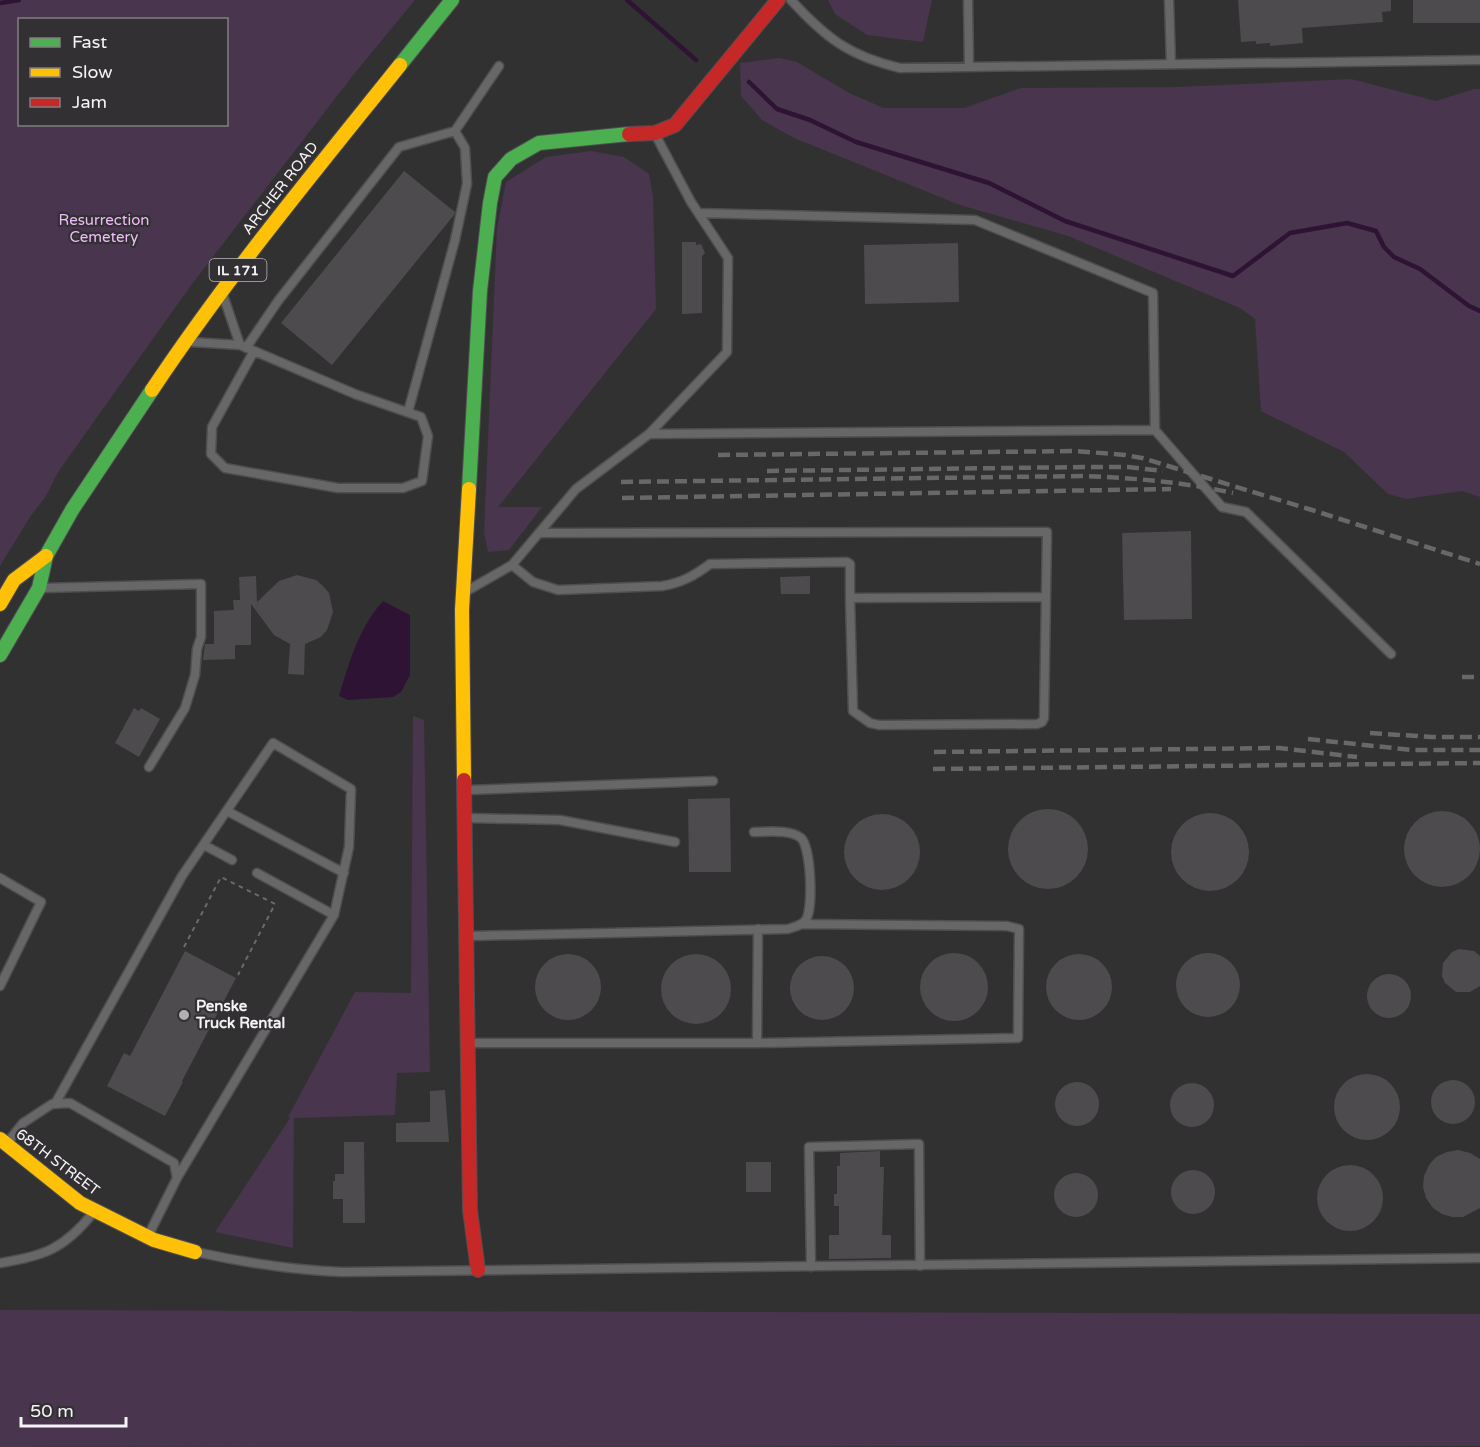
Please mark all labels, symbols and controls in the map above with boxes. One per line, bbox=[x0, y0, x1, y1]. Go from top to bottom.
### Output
legend bbox=[18, 18, 228, 126]
text: Fast bbox=[72, 31, 107, 53]
text: Slow bbox=[72, 61, 113, 83]
text: Jam bbox=[72, 91, 107, 113]
street label: ARCHER ROAD bbox=[238, 138, 322, 238]
park label: Resurrection Cemetery bbox=[59, 211, 149, 246]
road number: IL 171 bbox=[210, 259, 266, 281]
place label: Penske Truck Rental bbox=[195, 997, 285, 1032]
marker: Penske Truck Rental bbox=[177, 1008, 191, 1022]
street label: 68TH STREET bbox=[13, 1125, 103, 1199]
scale bar bbox=[21, 1390, 126, 1428]
text: 50 m bbox=[30, 1400, 74, 1422]

